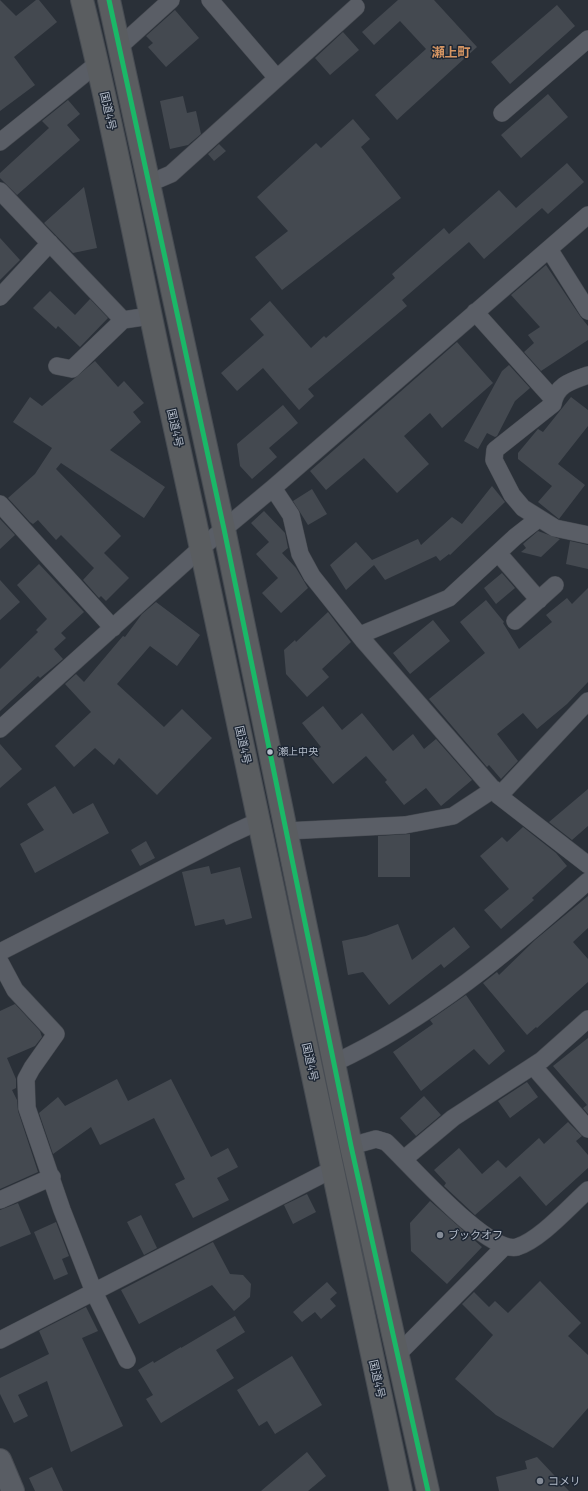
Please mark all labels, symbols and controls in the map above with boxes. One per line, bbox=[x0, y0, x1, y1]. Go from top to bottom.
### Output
district label: 瀬上町 bbox=[432, 45, 470, 61]
street label: 国道4号 bbox=[97, 91, 119, 131]
street label: 国道4号 bbox=[164, 408, 186, 448]
street label: 国道4号 bbox=[232, 725, 254, 765]
place label: 瀬上中央 bbox=[278, 746, 318, 758]
marker: 瀬上中央 bbox=[265, 747, 275, 757]
street label: 国道4号 bbox=[299, 1042, 321, 1082]
place label: ブックオフ bbox=[448, 1228, 503, 1242]
marker: ブックオフ bbox=[435, 1230, 445, 1240]
street label: 国道4号 bbox=[366, 1359, 388, 1399]
place label: コメリ bbox=[548, 1474, 581, 1488]
marker: コメリ bbox=[535, 1476, 545, 1486]

